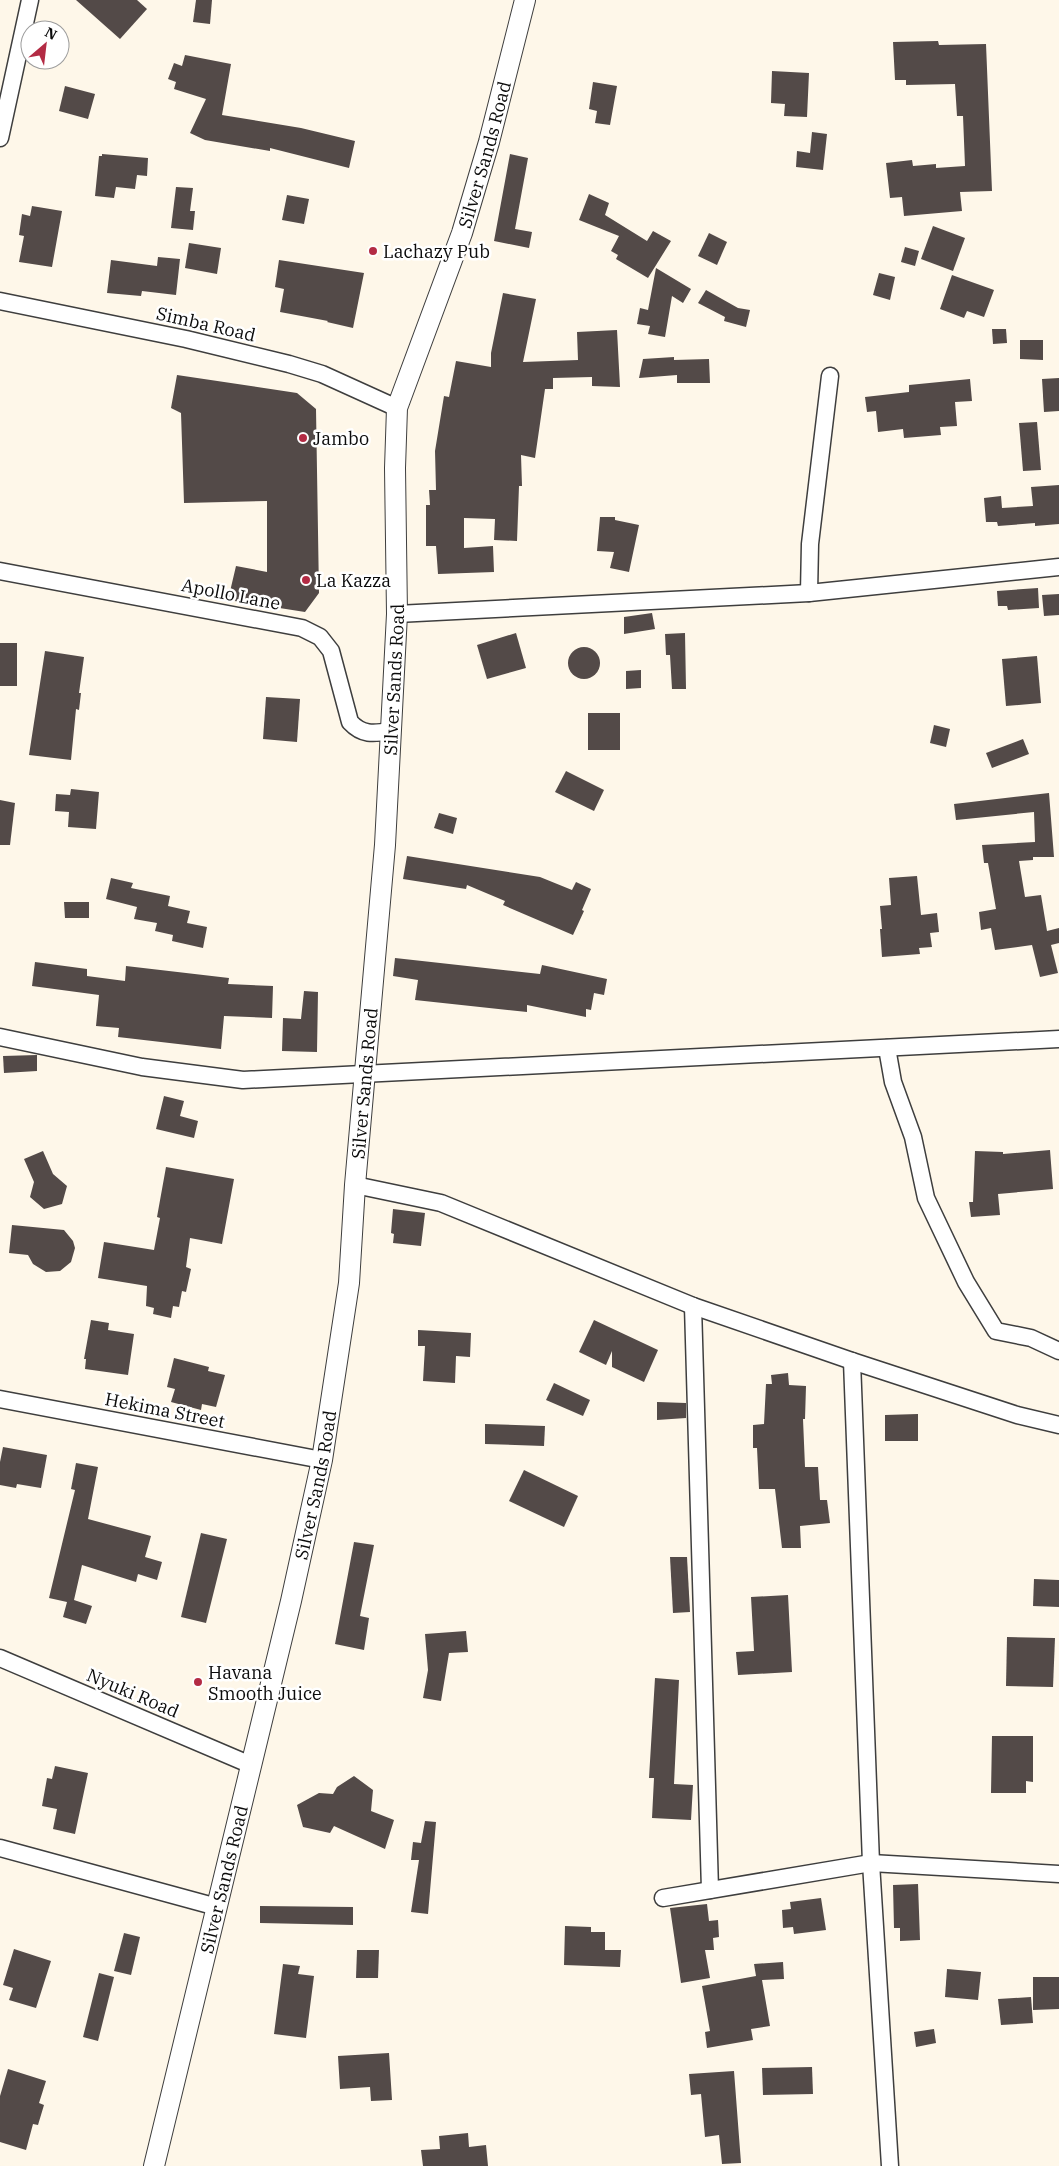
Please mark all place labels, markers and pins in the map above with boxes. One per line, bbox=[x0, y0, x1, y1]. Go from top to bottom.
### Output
place label: Lachazy Pub bbox=[383, 240, 490, 263]
marker: Lachazy Pub bbox=[367, 245, 379, 257]
place label: Jambo bbox=[313, 427, 369, 450]
marker: Jambo bbox=[297, 432, 309, 444]
place label: La Kazza bbox=[316, 569, 391, 592]
marker: La Kazza bbox=[300, 574, 312, 586]
place label: Havana Smooth Juice bbox=[208, 1661, 322, 1705]
marker: Havana Smooth Juice bbox=[192, 1676, 204, 1688]

